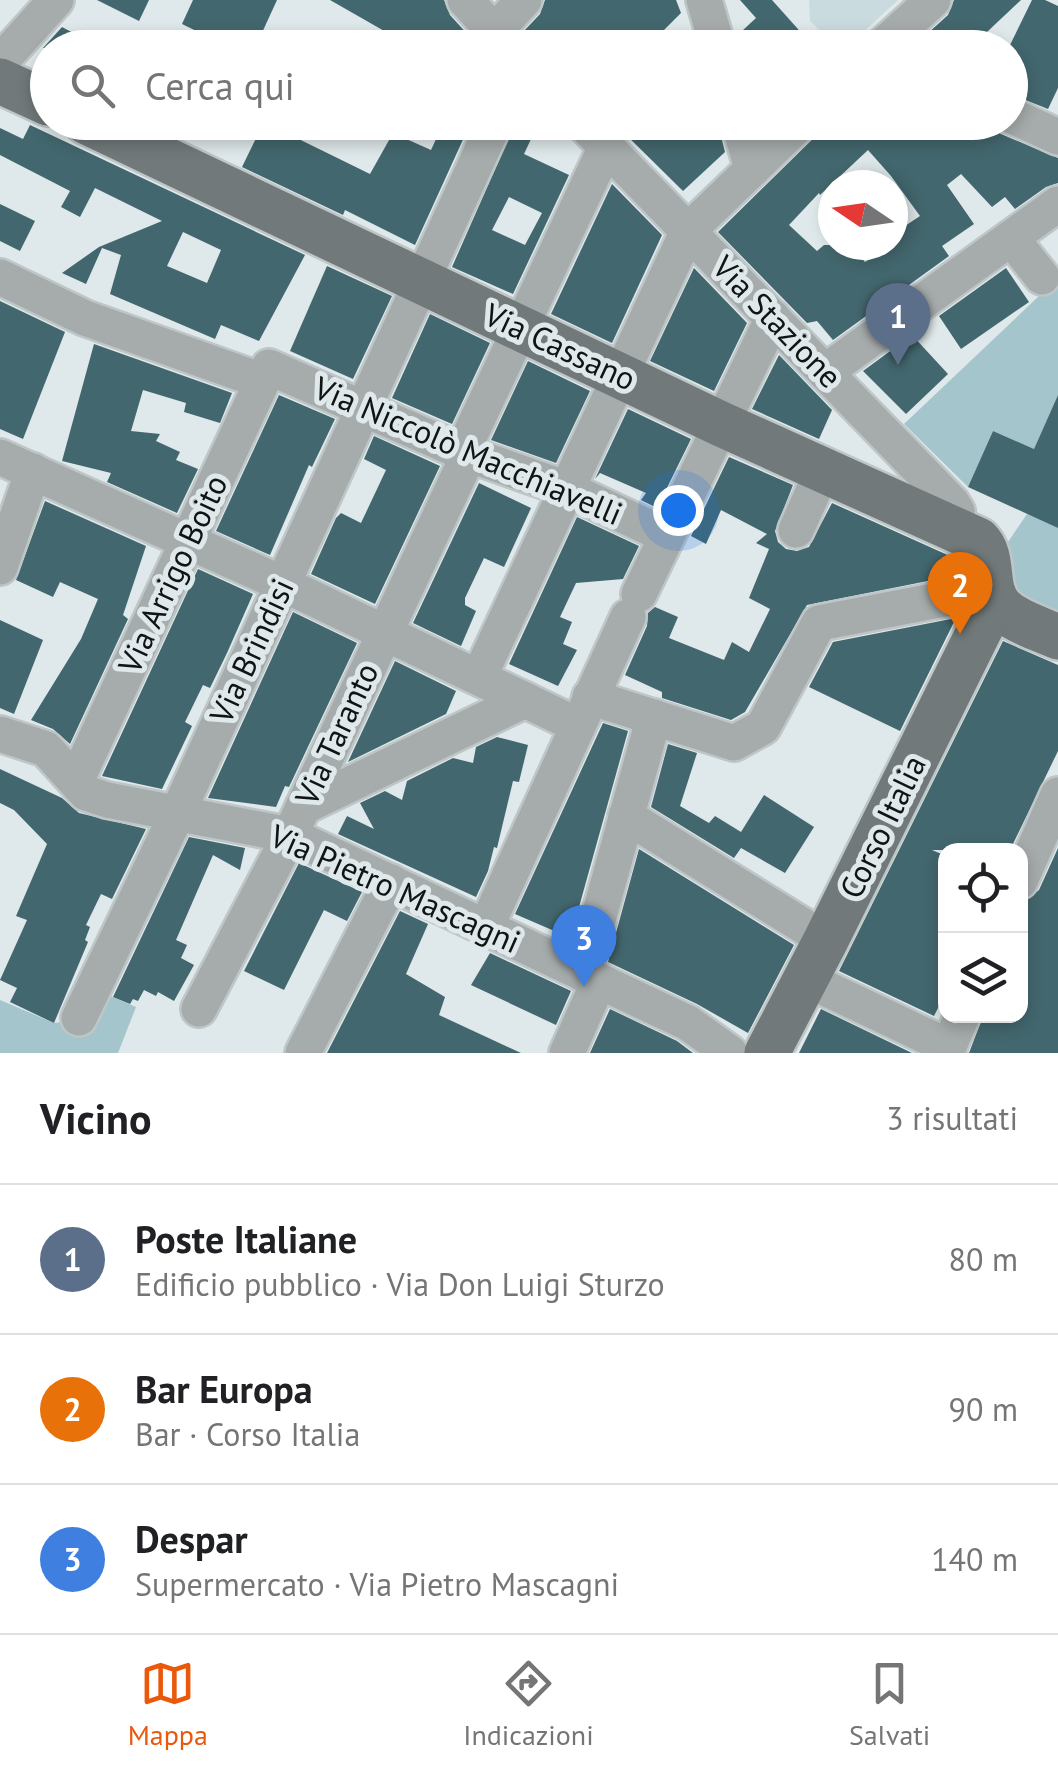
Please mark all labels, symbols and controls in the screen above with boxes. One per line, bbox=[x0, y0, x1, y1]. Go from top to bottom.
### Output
search box bbox=[30, 30, 1028, 140]
icon: search bbox=[65, 58, 120, 113]
text: Cerca qui bbox=[145, 61, 295, 110]
north arrow bbox=[818, 170, 908, 260]
street label: Via Stazione bbox=[703, 245, 851, 397]
pin: 1 bbox=[866, 282, 930, 365]
street label: Via Cassano bbox=[477, 292, 643, 399]
street label: Via Niccolò Macchiavelli bbox=[307, 366, 629, 534]
street label: Via Arrigo Boito bbox=[107, 468, 236, 680]
your location bbox=[653, 485, 704, 536]
pin: 2 bbox=[928, 552, 992, 634]
street label: Via Brindisi bbox=[199, 572, 303, 730]
street label: Via Taranto bbox=[284, 656, 387, 812]
street label: Corso Italia bbox=[829, 748, 935, 905]
street label: Via Pietro Mascagni bbox=[263, 814, 527, 962]
map controls bbox=[938, 843, 1028, 1023]
button: locate bbox=[938, 843, 1028, 933]
pin: 3 bbox=[552, 904, 616, 987]
button: layers bbox=[938, 933, 1028, 1023]
text: Vicino bbox=[40, 1091, 152, 1146]
text: 3 risultati bbox=[886, 1097, 1018, 1139]
text: Poste Italiane bbox=[135, 1214, 357, 1263]
text: 1 bbox=[63, 1238, 82, 1280]
text: 80 m bbox=[949, 1238, 1018, 1280]
text: Edificio pubblico · Via Don Luigi Sturzo bbox=[135, 1263, 665, 1305]
text: Bar Europa bbox=[135, 1364, 313, 1413]
text: 2 bbox=[63, 1388, 82, 1430]
text: 90 m bbox=[949, 1388, 1018, 1430]
text: Bar · Corso Italia bbox=[135, 1413, 360, 1455]
text: Despar bbox=[135, 1514, 248, 1563]
text: 3 bbox=[63, 1538, 82, 1580]
text: 140 m bbox=[931, 1538, 1018, 1580]
text: Supermercato · Via Pietro Mascagni bbox=[135, 1563, 619, 1605]
tab: Mappa bbox=[128, 1656, 208, 1753]
tab: Indicazioni bbox=[463, 1656, 594, 1753]
tab: Salvati bbox=[849, 1656, 930, 1753]

